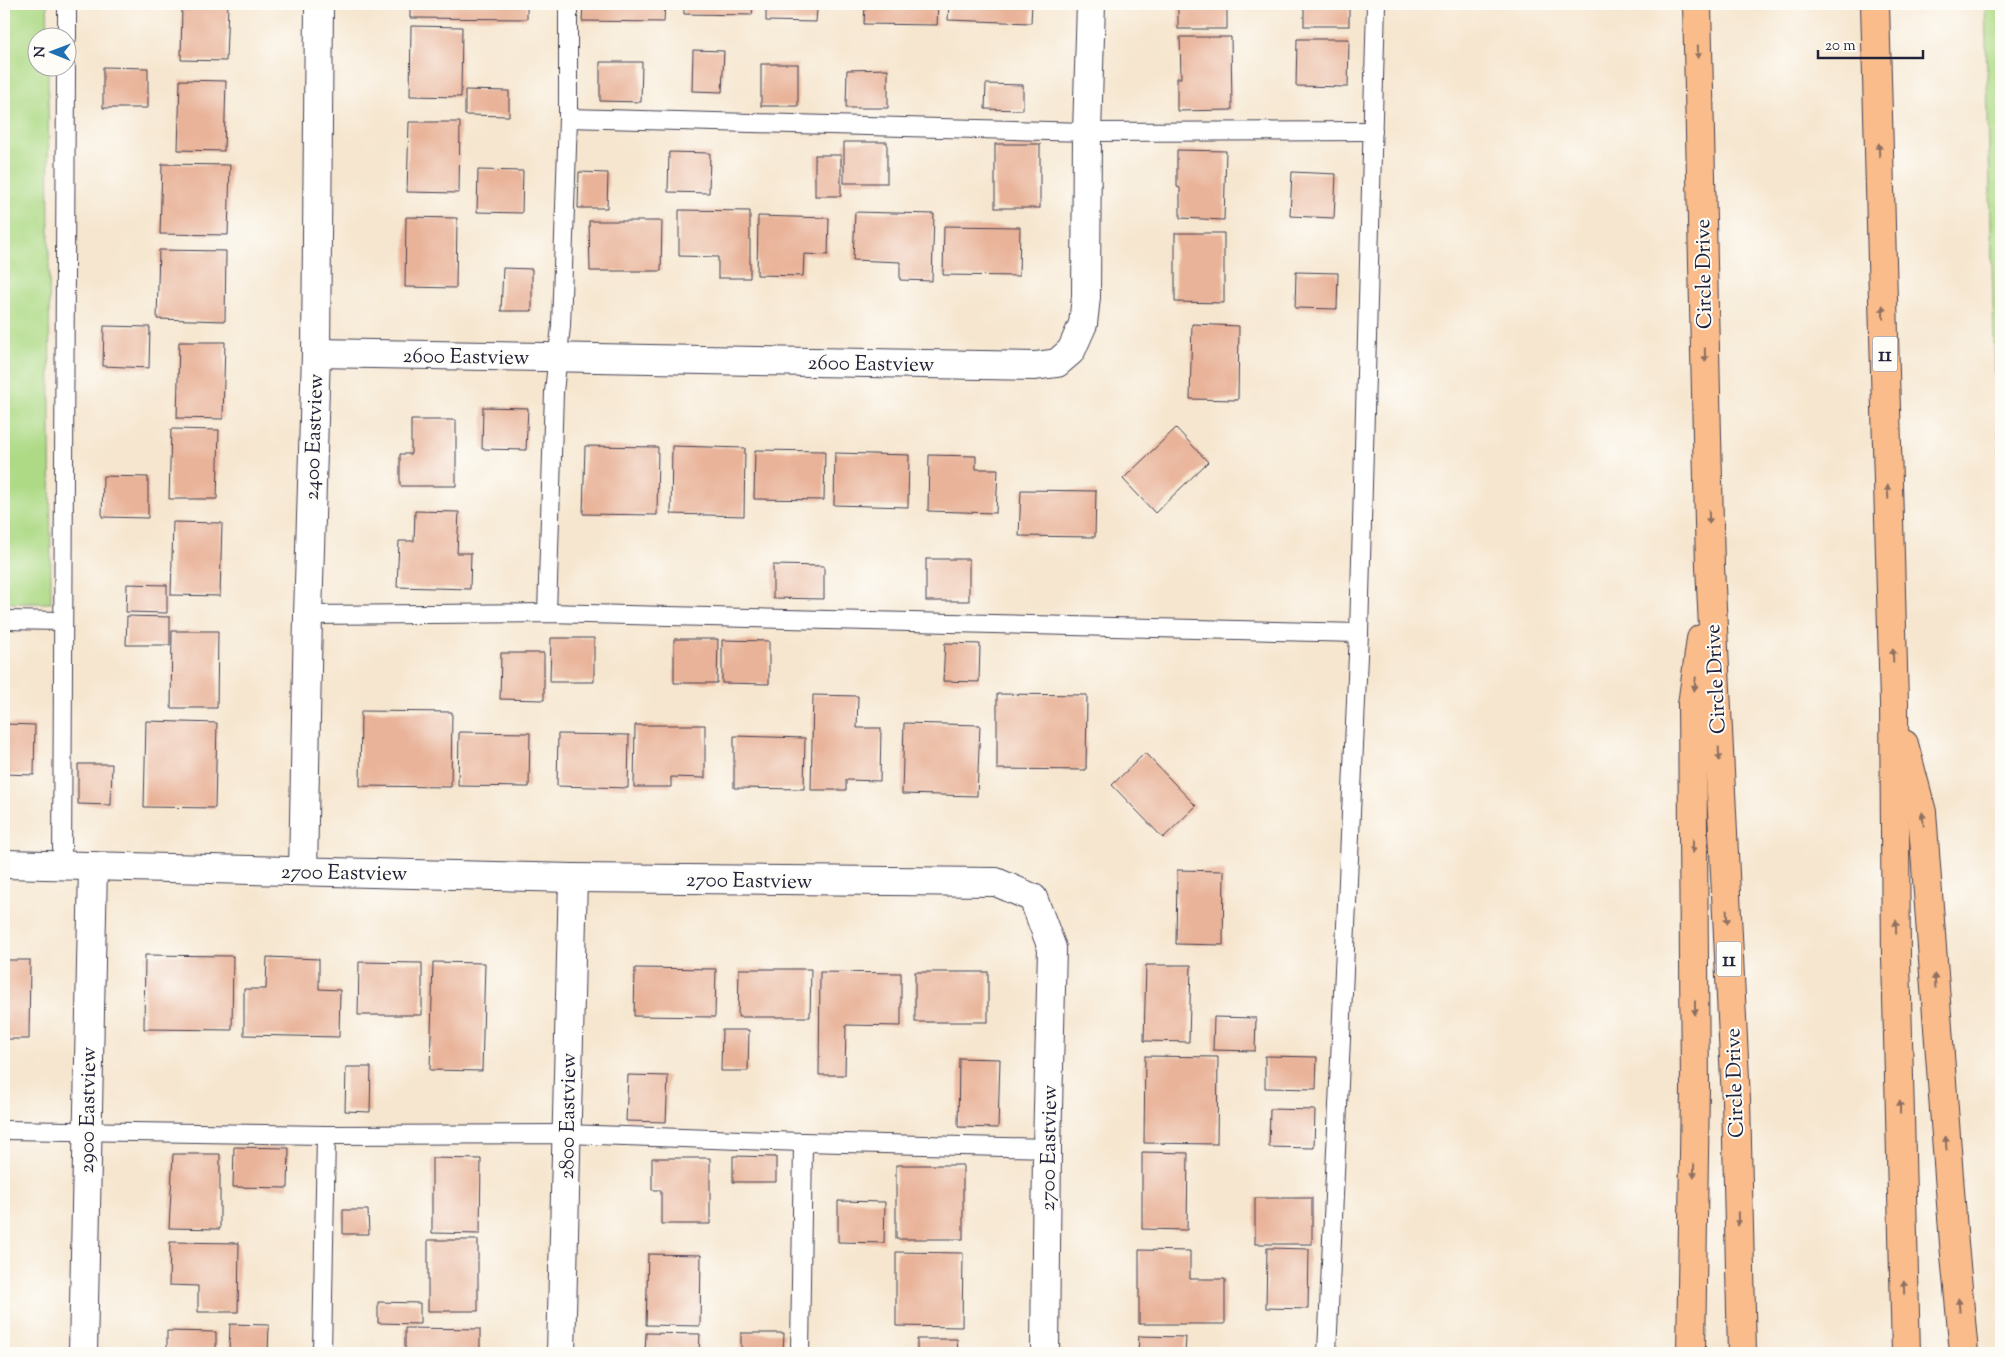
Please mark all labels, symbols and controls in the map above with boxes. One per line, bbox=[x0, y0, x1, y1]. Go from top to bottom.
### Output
north arrow bbox=[28, 28, 78, 78]
scale bar bbox=[1818, 28, 1922, 60]
text: 20 m bbox=[1825, 36, 1856, 57]
one-way arrow bbox=[1694, 45, 1702, 61]
text: N bbox=[31, 46, 51, 58]
one-way arrow bbox=[1875, 142, 1883, 158]
street label: Circle Drive bbox=[1689, 219, 1721, 329]
one-way arrow bbox=[1879, 304, 1887, 320]
road number: 11 bbox=[1872, 336, 1898, 372]
street label: 2600 Eastview bbox=[402, 342, 530, 374]
one-way arrow bbox=[1701, 347, 1709, 363]
street label: 2600 Eastview bbox=[807, 349, 935, 381]
street label: 2400 Eastview bbox=[298, 373, 332, 501]
one-way arrow bbox=[1884, 484, 1892, 500]
one-way arrow bbox=[1705, 510, 1713, 526]
street label: Circle Drive bbox=[1699, 623, 1735, 735]
one-way arrow bbox=[1888, 646, 1896, 662]
one-way arrow bbox=[1691, 676, 1699, 692]
one-way arrow bbox=[1716, 746, 1724, 762]
one-way arrow bbox=[1918, 810, 1926, 826]
one-way arrow bbox=[1689, 838, 1697, 854]
street label: 2700 Eastview bbox=[280, 858, 408, 890]
street label: 2700 Eastview bbox=[685, 866, 813, 898]
one-way arrow bbox=[1723, 909, 1731, 925]
one-way arrow bbox=[1892, 919, 1900, 935]
road number: 11 bbox=[1716, 942, 1742, 976]
one-way arrow bbox=[1930, 972, 1938, 988]
one-way arrow bbox=[1691, 1001, 1699, 1017]
street label: Circle Drive bbox=[1719, 1027, 1753, 1139]
street label: 2900 Eastview bbox=[73, 1046, 105, 1174]
street label: 2800 Eastview bbox=[553, 1052, 585, 1180]
street label: 2700 Eastview bbox=[1034, 1084, 1066, 1212]
one-way arrow bbox=[1896, 1099, 1904, 1115]
one-way arrow bbox=[1942, 1134, 1950, 1150]
one-way arrow bbox=[1690, 1163, 1698, 1179]
one-way arrow bbox=[1735, 1211, 1743, 1227]
one-way arrow bbox=[1900, 1279, 1908, 1295]
one-way arrow bbox=[1955, 1296, 1963, 1312]

